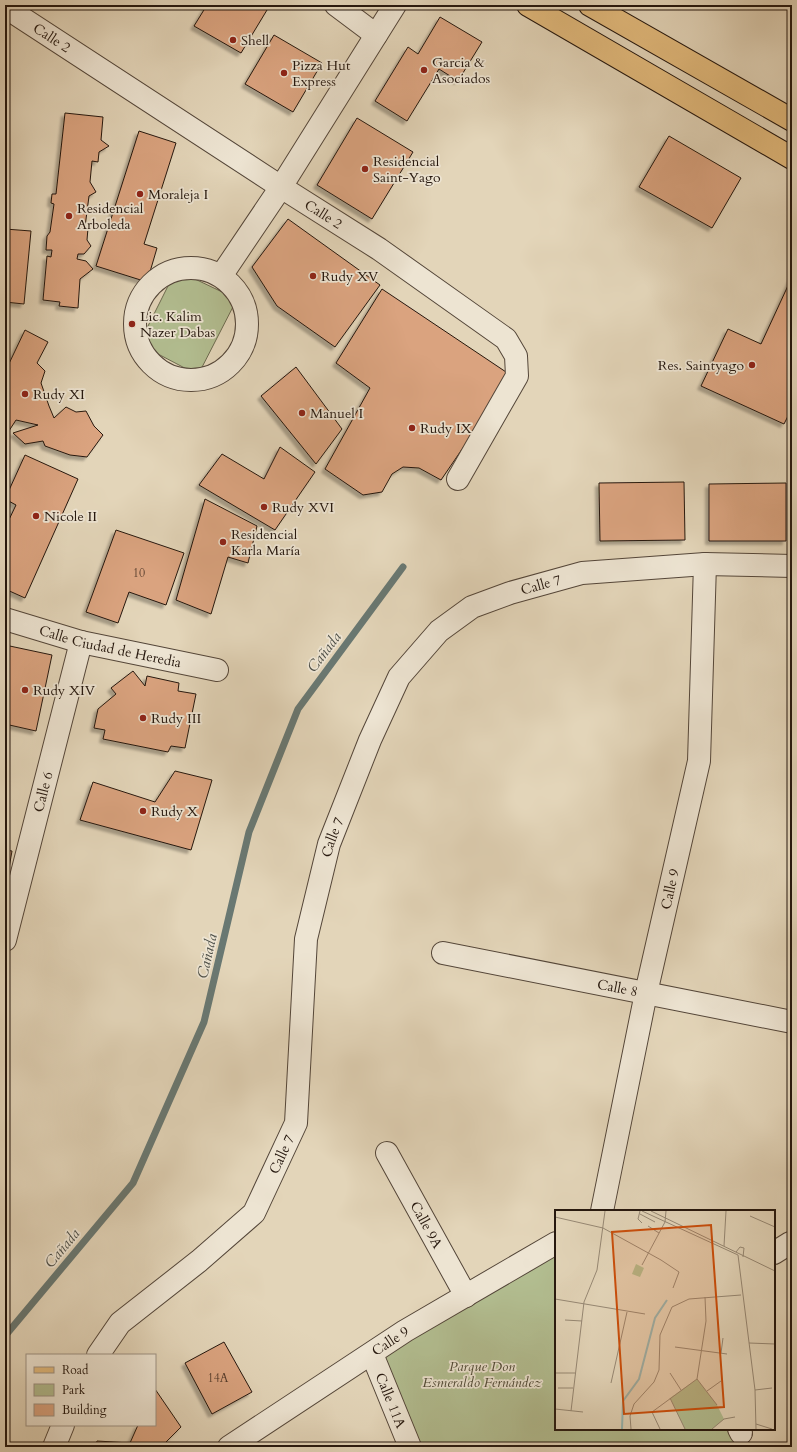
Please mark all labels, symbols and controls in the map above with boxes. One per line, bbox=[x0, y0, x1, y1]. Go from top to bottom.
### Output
street label: Calle 2 bbox=[29, 19, 74, 57]
place label: Shell bbox=[241, 31, 270, 50]
marker: Shell bbox=[228, 35, 238, 45]
place label: Garcia & Asociados bbox=[432, 53, 491, 88]
place label: Pizza Hut Express bbox=[292, 56, 351, 91]
marker: Garcia & Asociados bbox=[419, 65, 429, 75]
marker: Pizza Hut Express bbox=[279, 68, 289, 78]
place label: Residencial Saint-Yago bbox=[373, 152, 441, 187]
marker: Residencial Saint-Yago bbox=[360, 164, 370, 174]
place label: Moraleja I bbox=[148, 185, 209, 204]
marker: Moraleja I bbox=[135, 189, 145, 199]
street label: Calle 2 bbox=[301, 195, 346, 233]
place label: Residencial Arboleda bbox=[77, 199, 144, 234]
marker: Residencial Arboleda bbox=[64, 211, 74, 221]
place label: Rudy XV bbox=[321, 267, 379, 286]
marker: Rudy XV bbox=[308, 271, 318, 281]
place label: Lic. Kalim Nazer Dabas bbox=[140, 307, 215, 342]
marker: Lic. Kalim Nazer Dabas bbox=[127, 319, 137, 329]
place label: Res. Saintyago bbox=[658, 356, 744, 375]
marker: Res. Saintyago bbox=[747, 360, 757, 370]
place label: Rudy XI bbox=[33, 385, 85, 404]
marker: Rudy XI bbox=[20, 389, 30, 399]
place label: Manuel I bbox=[310, 404, 364, 423]
marker: Manuel I bbox=[297, 408, 307, 418]
place label: Rudy IX bbox=[420, 419, 472, 438]
marker: Rudy IX bbox=[407, 423, 417, 433]
place label: Rudy XVI bbox=[272, 498, 334, 517]
marker: Rudy XVI bbox=[259, 502, 269, 512]
place label: Nicole II bbox=[44, 507, 97, 526]
marker: Nicole II bbox=[31, 511, 41, 521]
place label: Residencial Karla María bbox=[231, 525, 300, 560]
marker: Residencial Karla María bbox=[218, 537, 228, 547]
house number: 10 bbox=[133, 565, 145, 581]
street label: Calle 7 bbox=[519, 570, 563, 600]
street label: Calle Ciudad de Heredia bbox=[37, 621, 183, 672]
water label: Cañada bbox=[302, 628, 346, 676]
place label: Rudy XIV bbox=[33, 681, 96, 700]
marker: Rudy XIV bbox=[20, 685, 30, 695]
place label: Rudy III bbox=[151, 709, 202, 728]
marker: Rudy III bbox=[138, 713, 148, 723]
street label: Calle 6 bbox=[29, 770, 58, 814]
place label: Rudy X bbox=[151, 802, 198, 821]
marker: Rudy X bbox=[138, 806, 148, 816]
street label: Calle 7 bbox=[317, 815, 349, 859]
street label: Calle 9 bbox=[656, 867, 684, 911]
water label: Cañada bbox=[192, 931, 222, 980]
street label: Calle 8 bbox=[595, 975, 640, 1001]
street label: Calle 7 bbox=[265, 1132, 299, 1177]
street label: Calle 9A bbox=[406, 1198, 447, 1252]
inset map bbox=[555, 1210, 775, 1430]
water label: Cañada bbox=[40, 1224, 84, 1272]
street label: Calle 9 bbox=[368, 1322, 413, 1360]
legend bbox=[26, 1354, 156, 1426]
park label: Parque Don Esmeraldo Fernández bbox=[423, 1357, 542, 1392]
text: Road bbox=[62, 1362, 89, 1378]
house number: 14A bbox=[208, 1370, 229, 1386]
street label: Calle 11A bbox=[371, 1370, 410, 1431]
text: Park bbox=[62, 1382, 86, 1398]
text: Building bbox=[62, 1402, 107, 1418]

